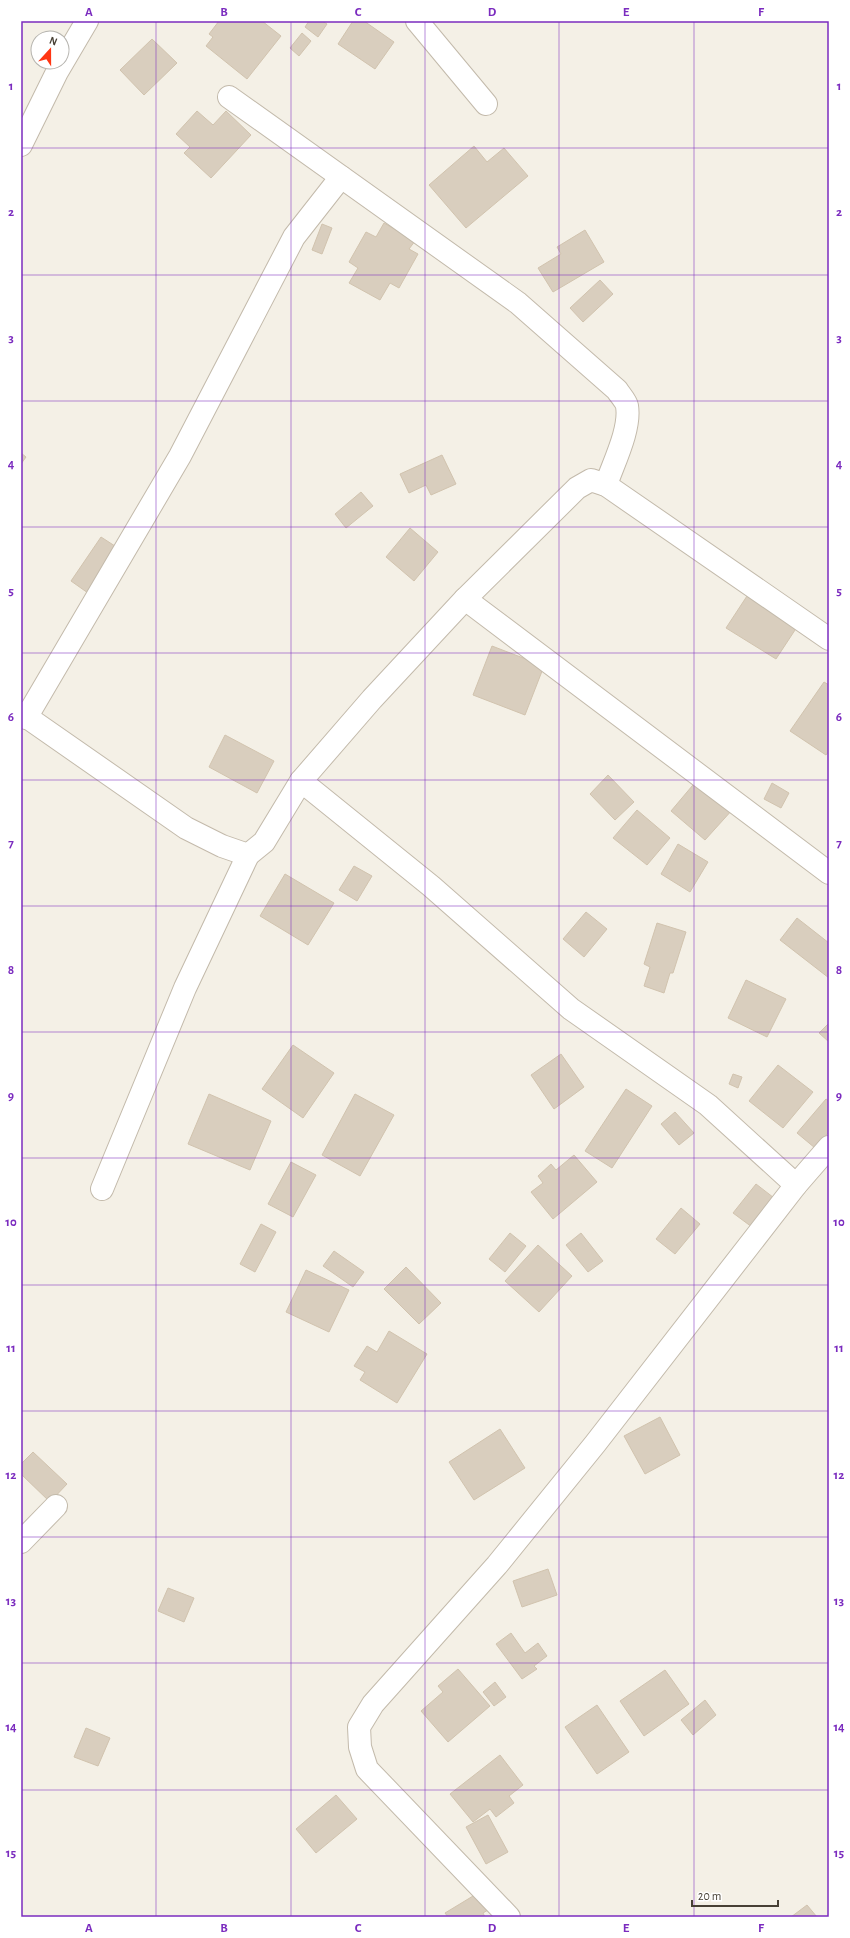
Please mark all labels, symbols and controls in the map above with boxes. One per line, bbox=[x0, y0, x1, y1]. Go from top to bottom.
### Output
text: A bbox=[85, 6, 93, 19]
text: B bbox=[220, 6, 228, 19]
text: C bbox=[355, 6, 362, 19]
text: D bbox=[488, 6, 497, 19]
text: E bbox=[623, 6, 630, 19]
text: F bbox=[758, 6, 765, 19]
north arrow bbox=[30, 30, 70, 70]
text: N bbox=[48, 35, 59, 48]
text: 1 bbox=[9, 80, 13, 93]
text: 1 bbox=[837, 80, 841, 93]
text: 2 bbox=[8, 206, 14, 219]
text: 2 bbox=[836, 206, 842, 219]
text: 3 bbox=[8, 332, 14, 345]
text: 3 bbox=[836, 332, 842, 345]
text: 4 bbox=[8, 458, 15, 471]
text: 4 bbox=[836, 458, 843, 471]
text: 5 bbox=[8, 585, 14, 598]
text: 5 bbox=[836, 585, 842, 598]
text: 6 bbox=[8, 711, 14, 724]
text: 6 bbox=[836, 711, 842, 724]
text: 7 bbox=[8, 837, 14, 850]
text: 7 bbox=[836, 837, 842, 850]
text: 8 bbox=[8, 964, 14, 977]
text: 8 bbox=[836, 964, 842, 977]
text: 9 bbox=[8, 1090, 14, 1103]
text: 9 bbox=[836, 1090, 842, 1103]
text: 10 bbox=[5, 1216, 17, 1229]
text: 10 bbox=[833, 1216, 845, 1229]
text: 11 bbox=[6, 1342, 16, 1355]
text: 11 bbox=[834, 1342, 844, 1355]
text: 12 bbox=[6, 1469, 16, 1482]
text: 12 bbox=[834, 1469, 844, 1482]
text: 13 bbox=[6, 1595, 17, 1608]
text: 13 bbox=[834, 1595, 845, 1608]
text: 14 bbox=[5, 1721, 17, 1734]
text: 14 bbox=[833, 1721, 845, 1734]
text: 15 bbox=[6, 1847, 17, 1860]
text: 15 bbox=[834, 1847, 845, 1860]
scale bar bbox=[692, 1882, 778, 1908]
text: 20 m bbox=[698, 1890, 721, 1902]
text: A bbox=[85, 1922, 93, 1935]
text: B bbox=[220, 1922, 228, 1935]
text: C bbox=[355, 1922, 362, 1935]
text: D bbox=[488, 1922, 497, 1935]
text: E bbox=[623, 1922, 630, 1935]
text: F bbox=[758, 1922, 765, 1935]

